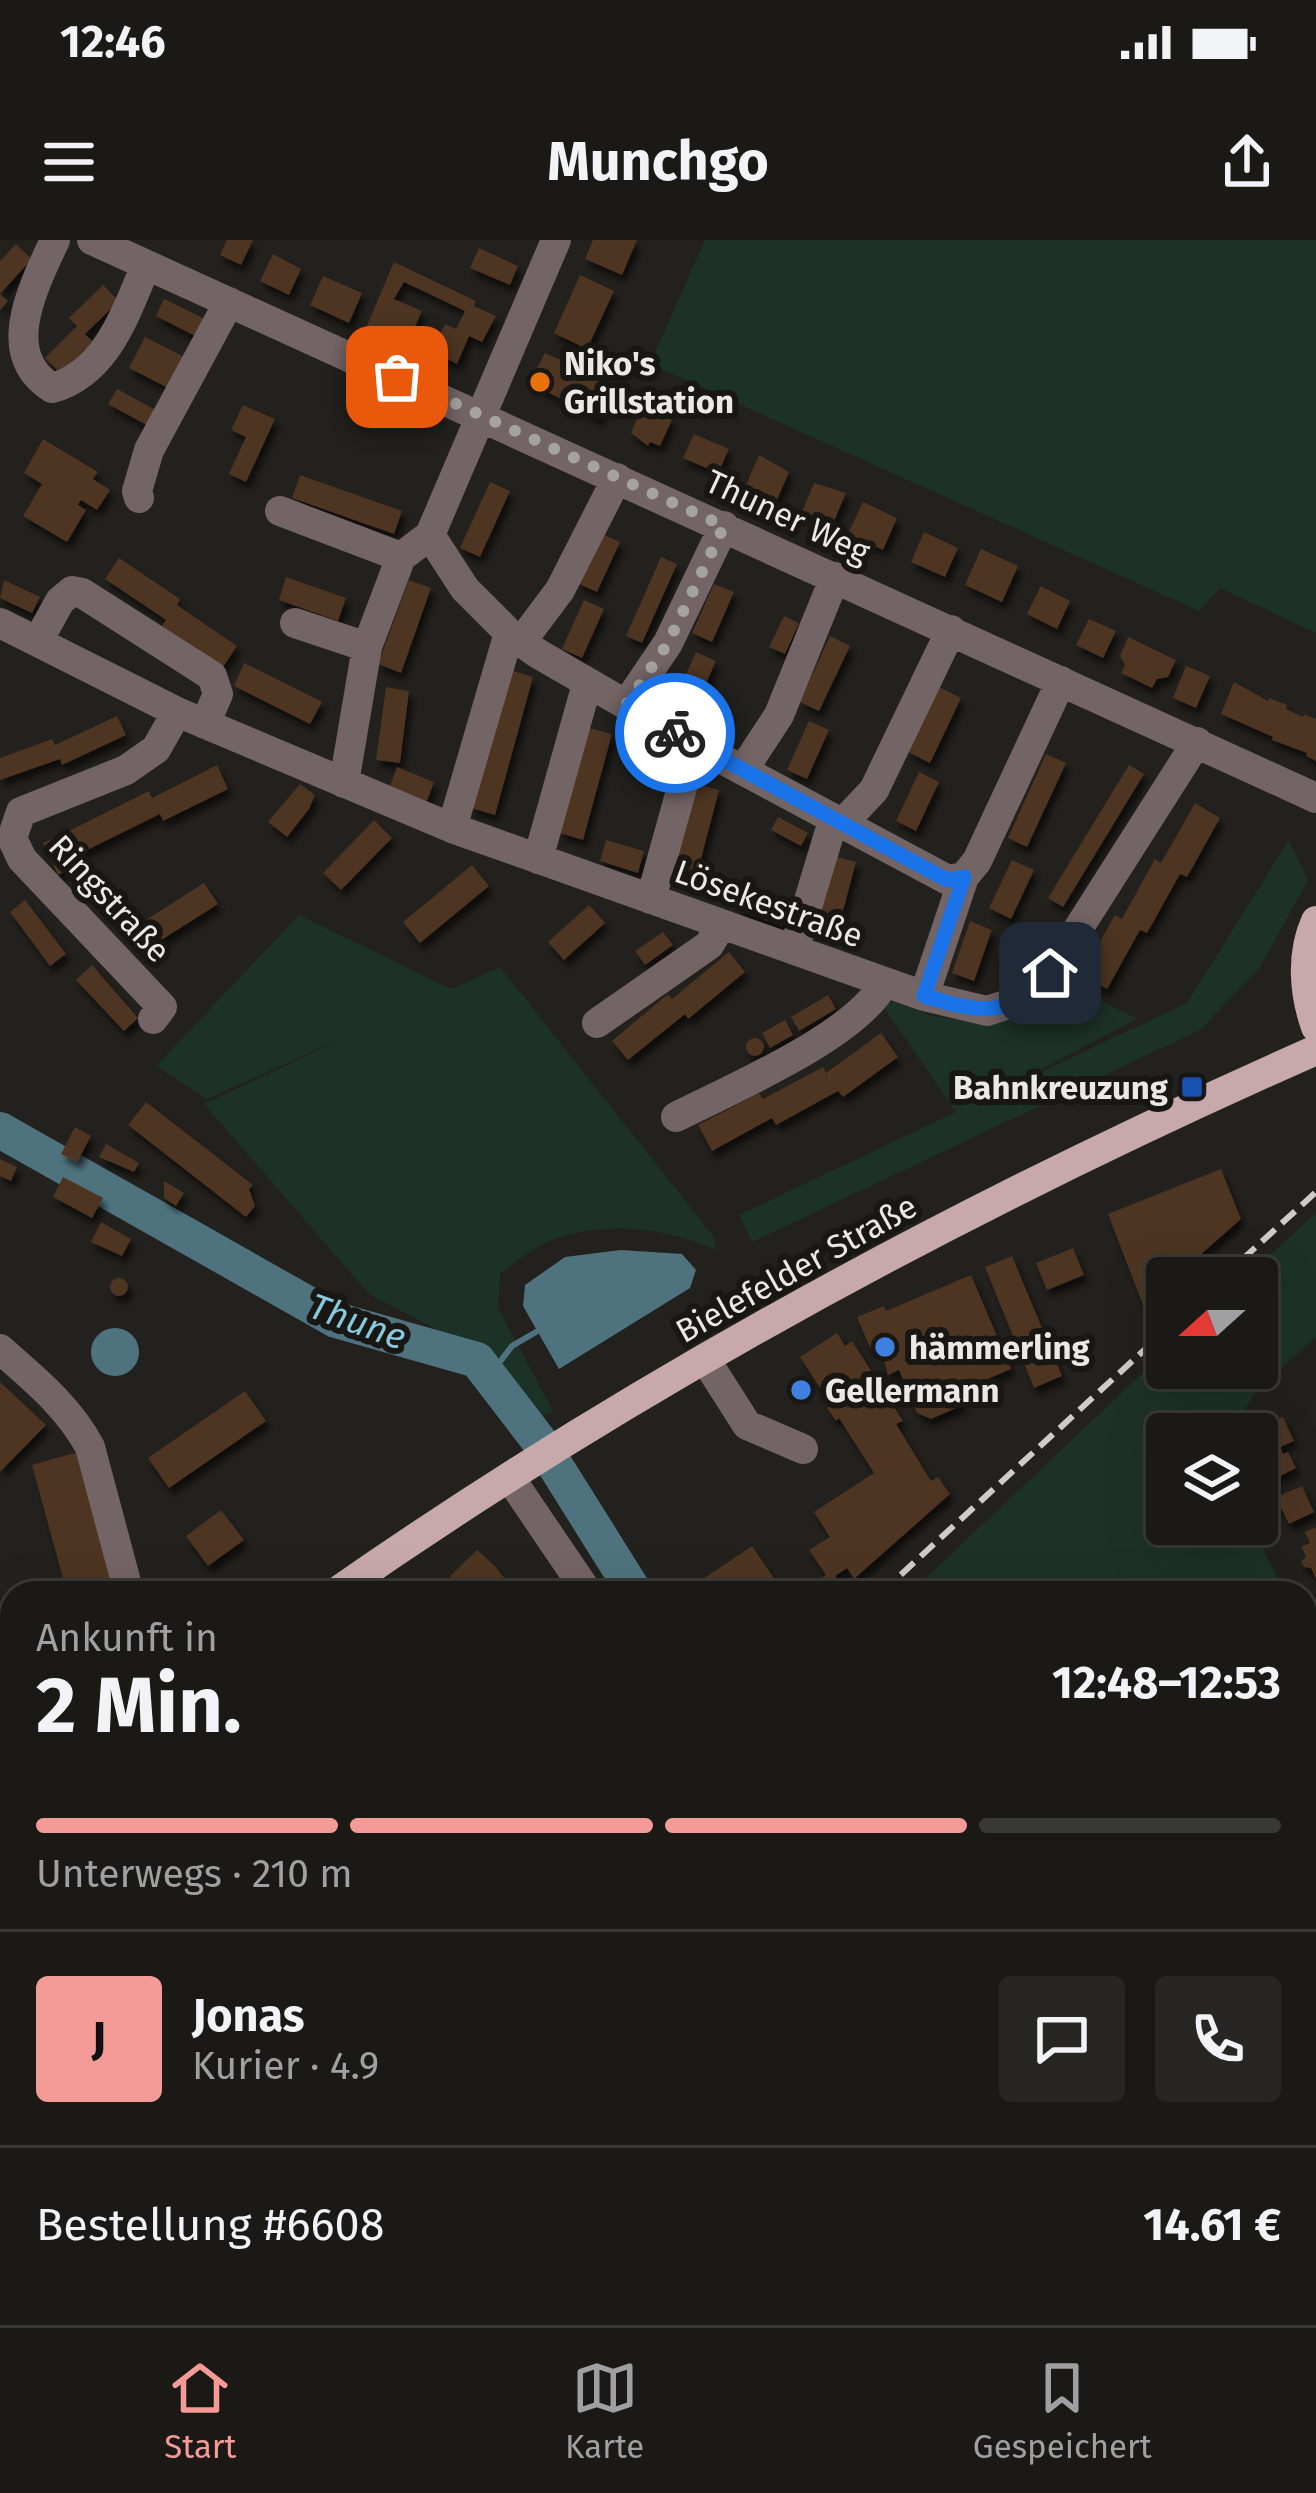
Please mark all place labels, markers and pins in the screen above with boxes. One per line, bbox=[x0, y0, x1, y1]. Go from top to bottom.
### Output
pin bbox=[346, 326, 448, 428]
place label: Niko's Grillstation bbox=[564, 344, 734, 422]
marker: Niko's Grillstation bbox=[527, 369, 553, 395]
pin bbox=[999, 922, 1101, 1024]
place label: Bahnkreuzung bbox=[953, 1068, 1169, 1108]
marker: Bahnkreuzung bbox=[1179, 1074, 1205, 1100]
place label: hämmerling bbox=[909, 1328, 1090, 1368]
marker: hämmerling bbox=[872, 1334, 898, 1360]
place label: Gellermann bbox=[825, 1371, 999, 1411]
marker: Gellermann bbox=[788, 1377, 814, 1403]

